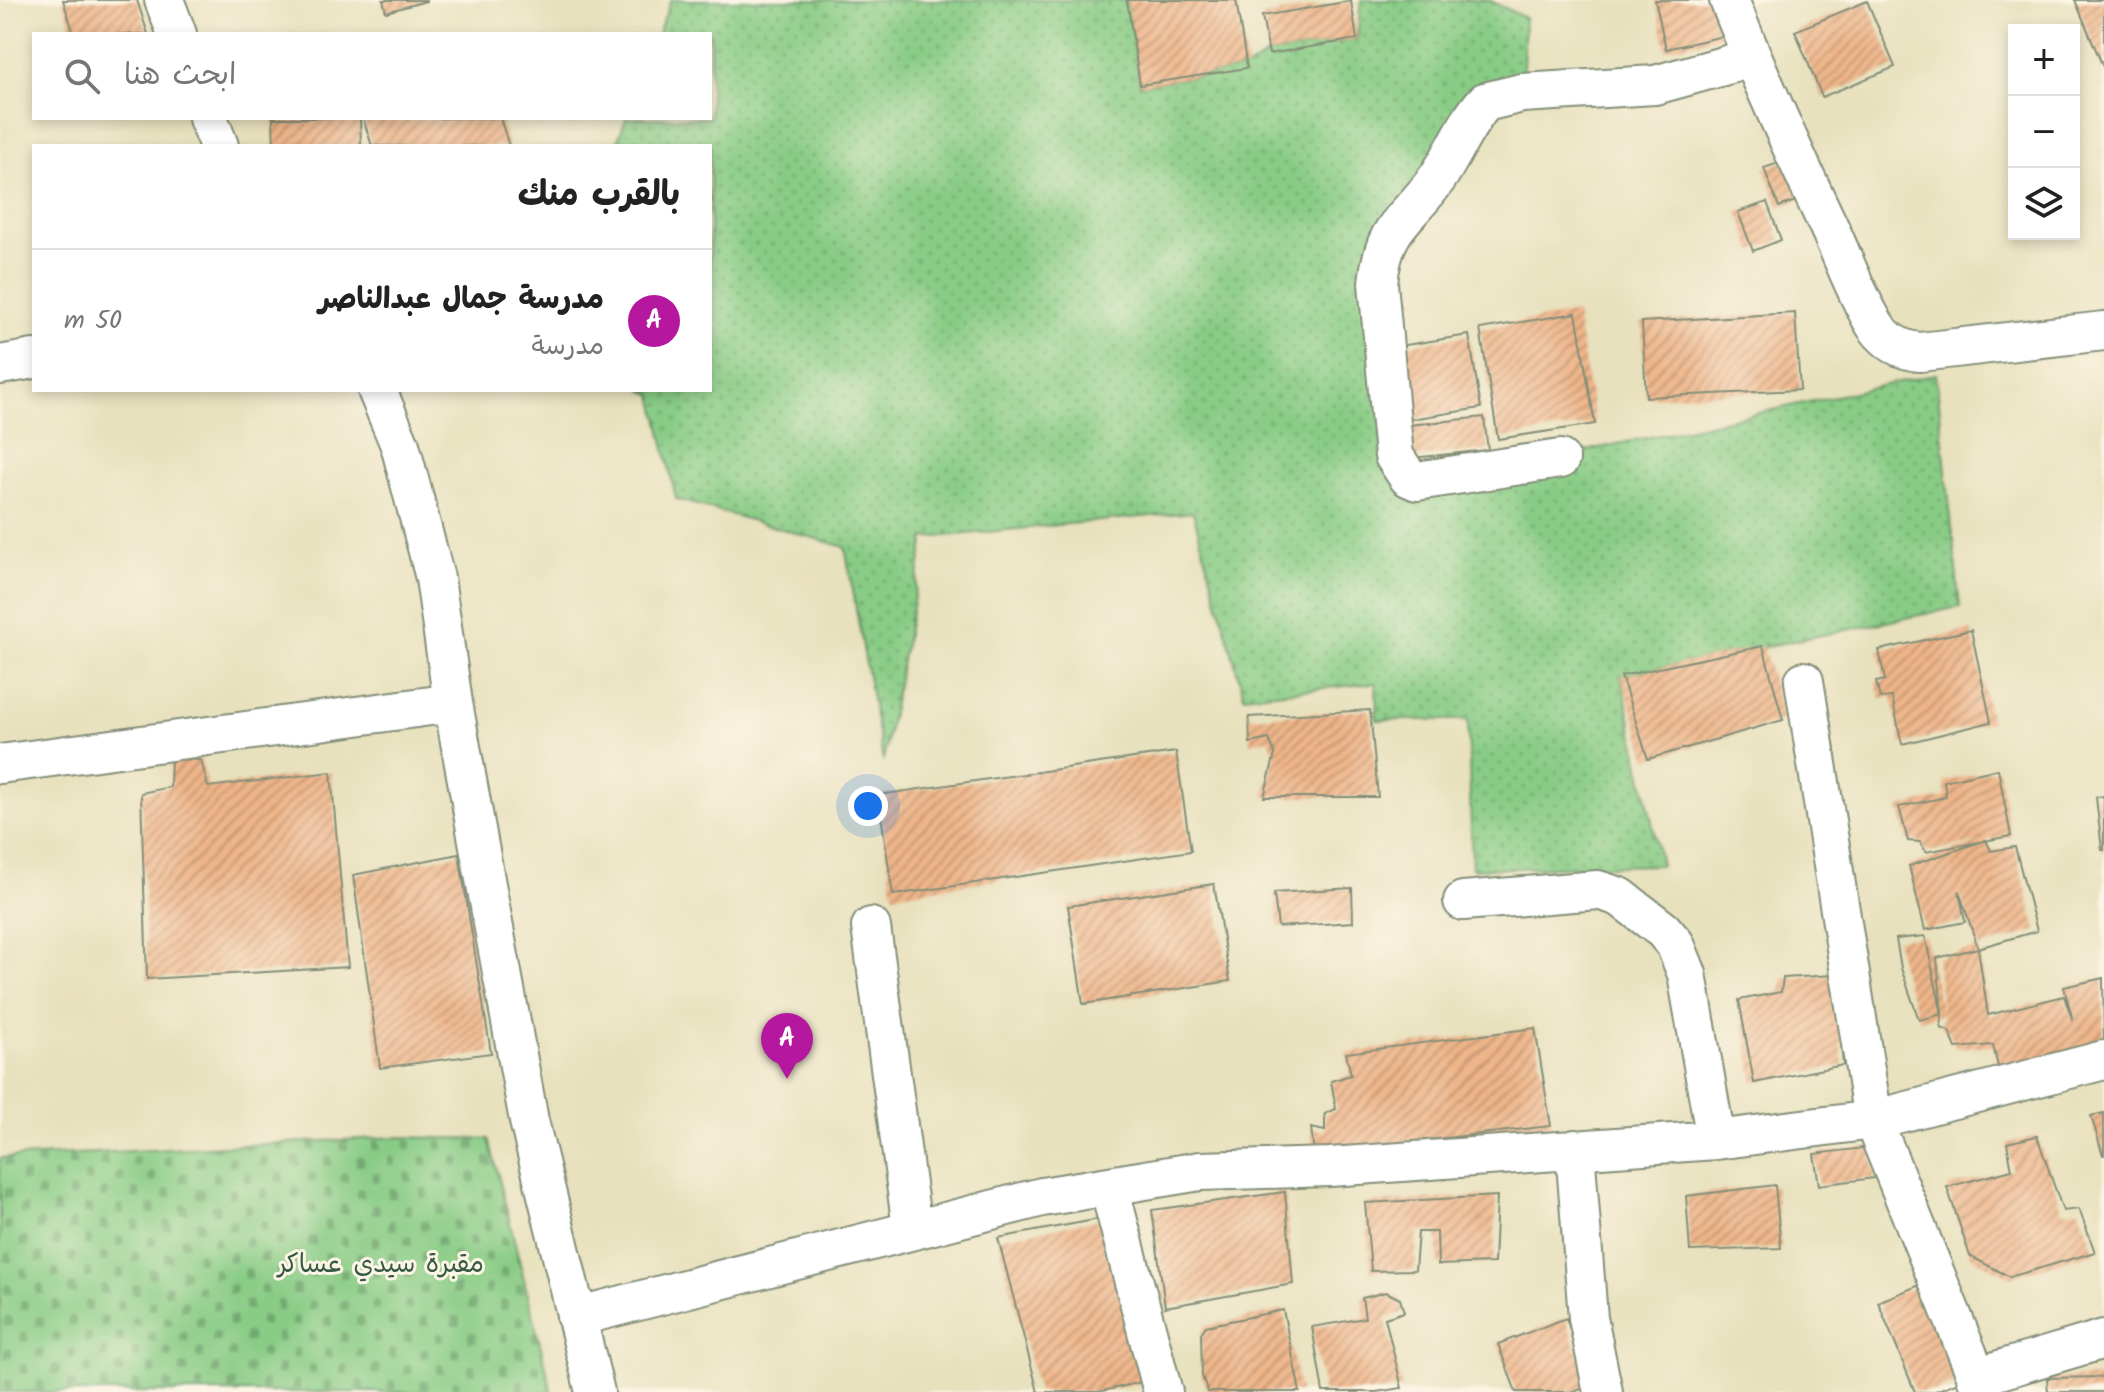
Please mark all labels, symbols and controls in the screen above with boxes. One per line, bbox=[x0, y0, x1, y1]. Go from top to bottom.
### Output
map controls bbox=[2008, 24, 2080, 240]
button: + bbox=[2008, 24, 2080, 96]
search box bbox=[32, 32, 712, 120]
text: ابحث هنا bbox=[124, 52, 236, 100]
icon: search bbox=[60, 54, 104, 98]
button: − bbox=[2008, 96, 2080, 168]
button: layers bbox=[2008, 168, 2080, 240]
text: بالقرب منك bbox=[518, 169, 680, 223]
text: مدرسة جمال عبدالناصر bbox=[318, 276, 604, 324]
text: 50 m bbox=[64, 300, 122, 342]
text: A bbox=[646, 300, 662, 342]
text: مدرسة bbox=[532, 326, 604, 368]
your location bbox=[848, 786, 888, 826]
pin: A bbox=[761, 1013, 813, 1079]
park label: مقبرة سيدي عساكر bbox=[276, 1244, 484, 1286]

